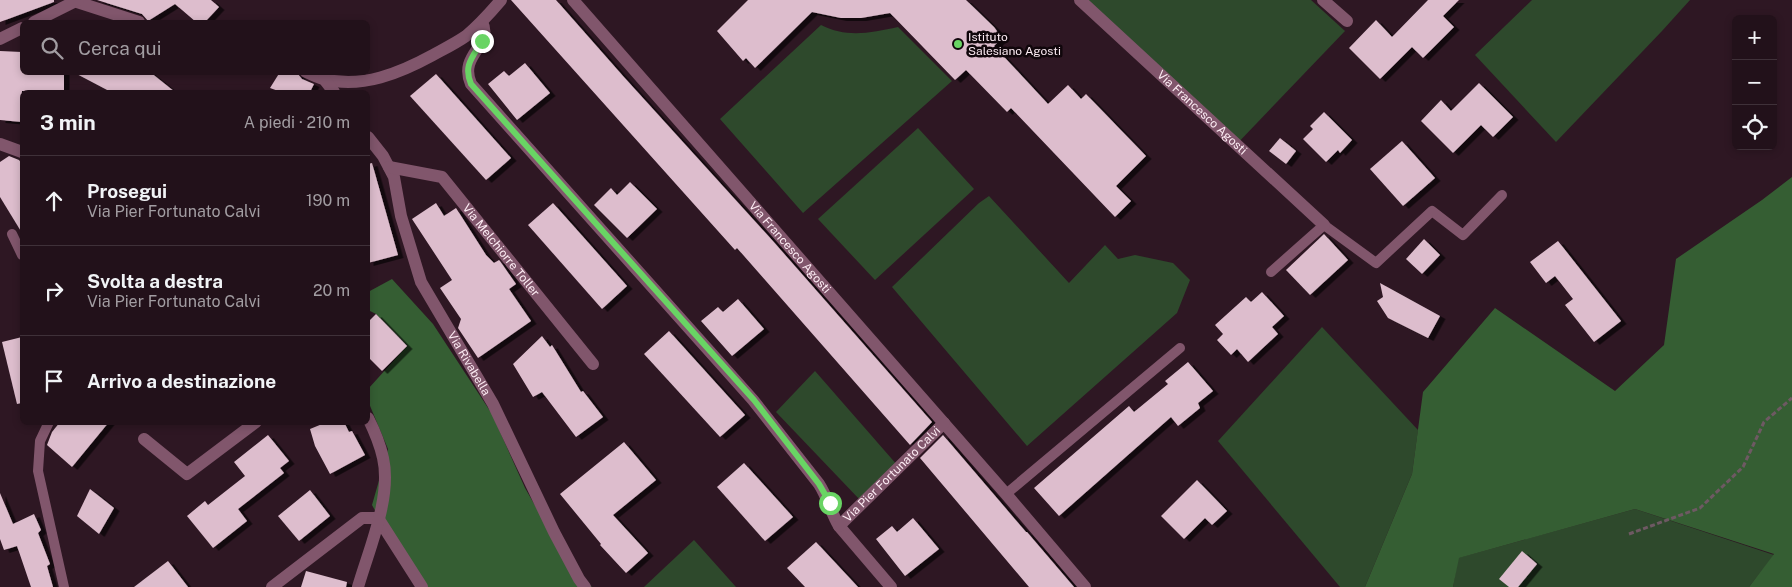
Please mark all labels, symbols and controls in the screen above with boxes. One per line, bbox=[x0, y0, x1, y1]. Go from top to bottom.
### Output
map controls bbox=[1732, 15, 1777, 150]
button: + bbox=[1732, 15, 1777, 60]
search box bbox=[20, 20, 370, 75]
route end bbox=[471, 30, 494, 53]
place label: Istituto Salesiano Agosti bbox=[968, 30, 1061, 58]
icon: search bbox=[38, 34, 66, 62]
text: Cerca qui bbox=[78, 37, 161, 59]
marker: Istituto Salesiano Agosti bbox=[952, 38, 964, 50]
button: − bbox=[1732, 60, 1777, 105]
street label: Via Francesco Agosti bbox=[1154, 68, 1250, 157]
button: locate bbox=[1732, 105, 1777, 150]
text: 3 min bbox=[40, 110, 96, 135]
text: A piedi · 210 m bbox=[244, 113, 350, 132]
text: Prosegui bbox=[87, 180, 167, 202]
icon: ahead bbox=[40, 187, 68, 215]
text: 190 m bbox=[306, 191, 350, 210]
street label: Via Francesco Agosti bbox=[746, 199, 834, 296]
street label: Via Melchiorre Toller bbox=[460, 201, 543, 300]
text: Via Pier Fortunato Calvi bbox=[87, 202, 261, 221]
text: Svolta a destra bbox=[87, 270, 223, 292]
icon: right bbox=[40, 277, 68, 305]
text: 20 m bbox=[313, 281, 350, 300]
text: Via Pier Fortunato Calvi bbox=[87, 292, 261, 311]
street label: Via Rivabella bbox=[445, 329, 493, 398]
icon: arrive bbox=[40, 367, 68, 395]
text: Arrivo a destinazione bbox=[87, 370, 276, 392]
street label: Via Pier Fortunato Calvi bbox=[840, 424, 943, 525]
route start bbox=[819, 492, 842, 515]

